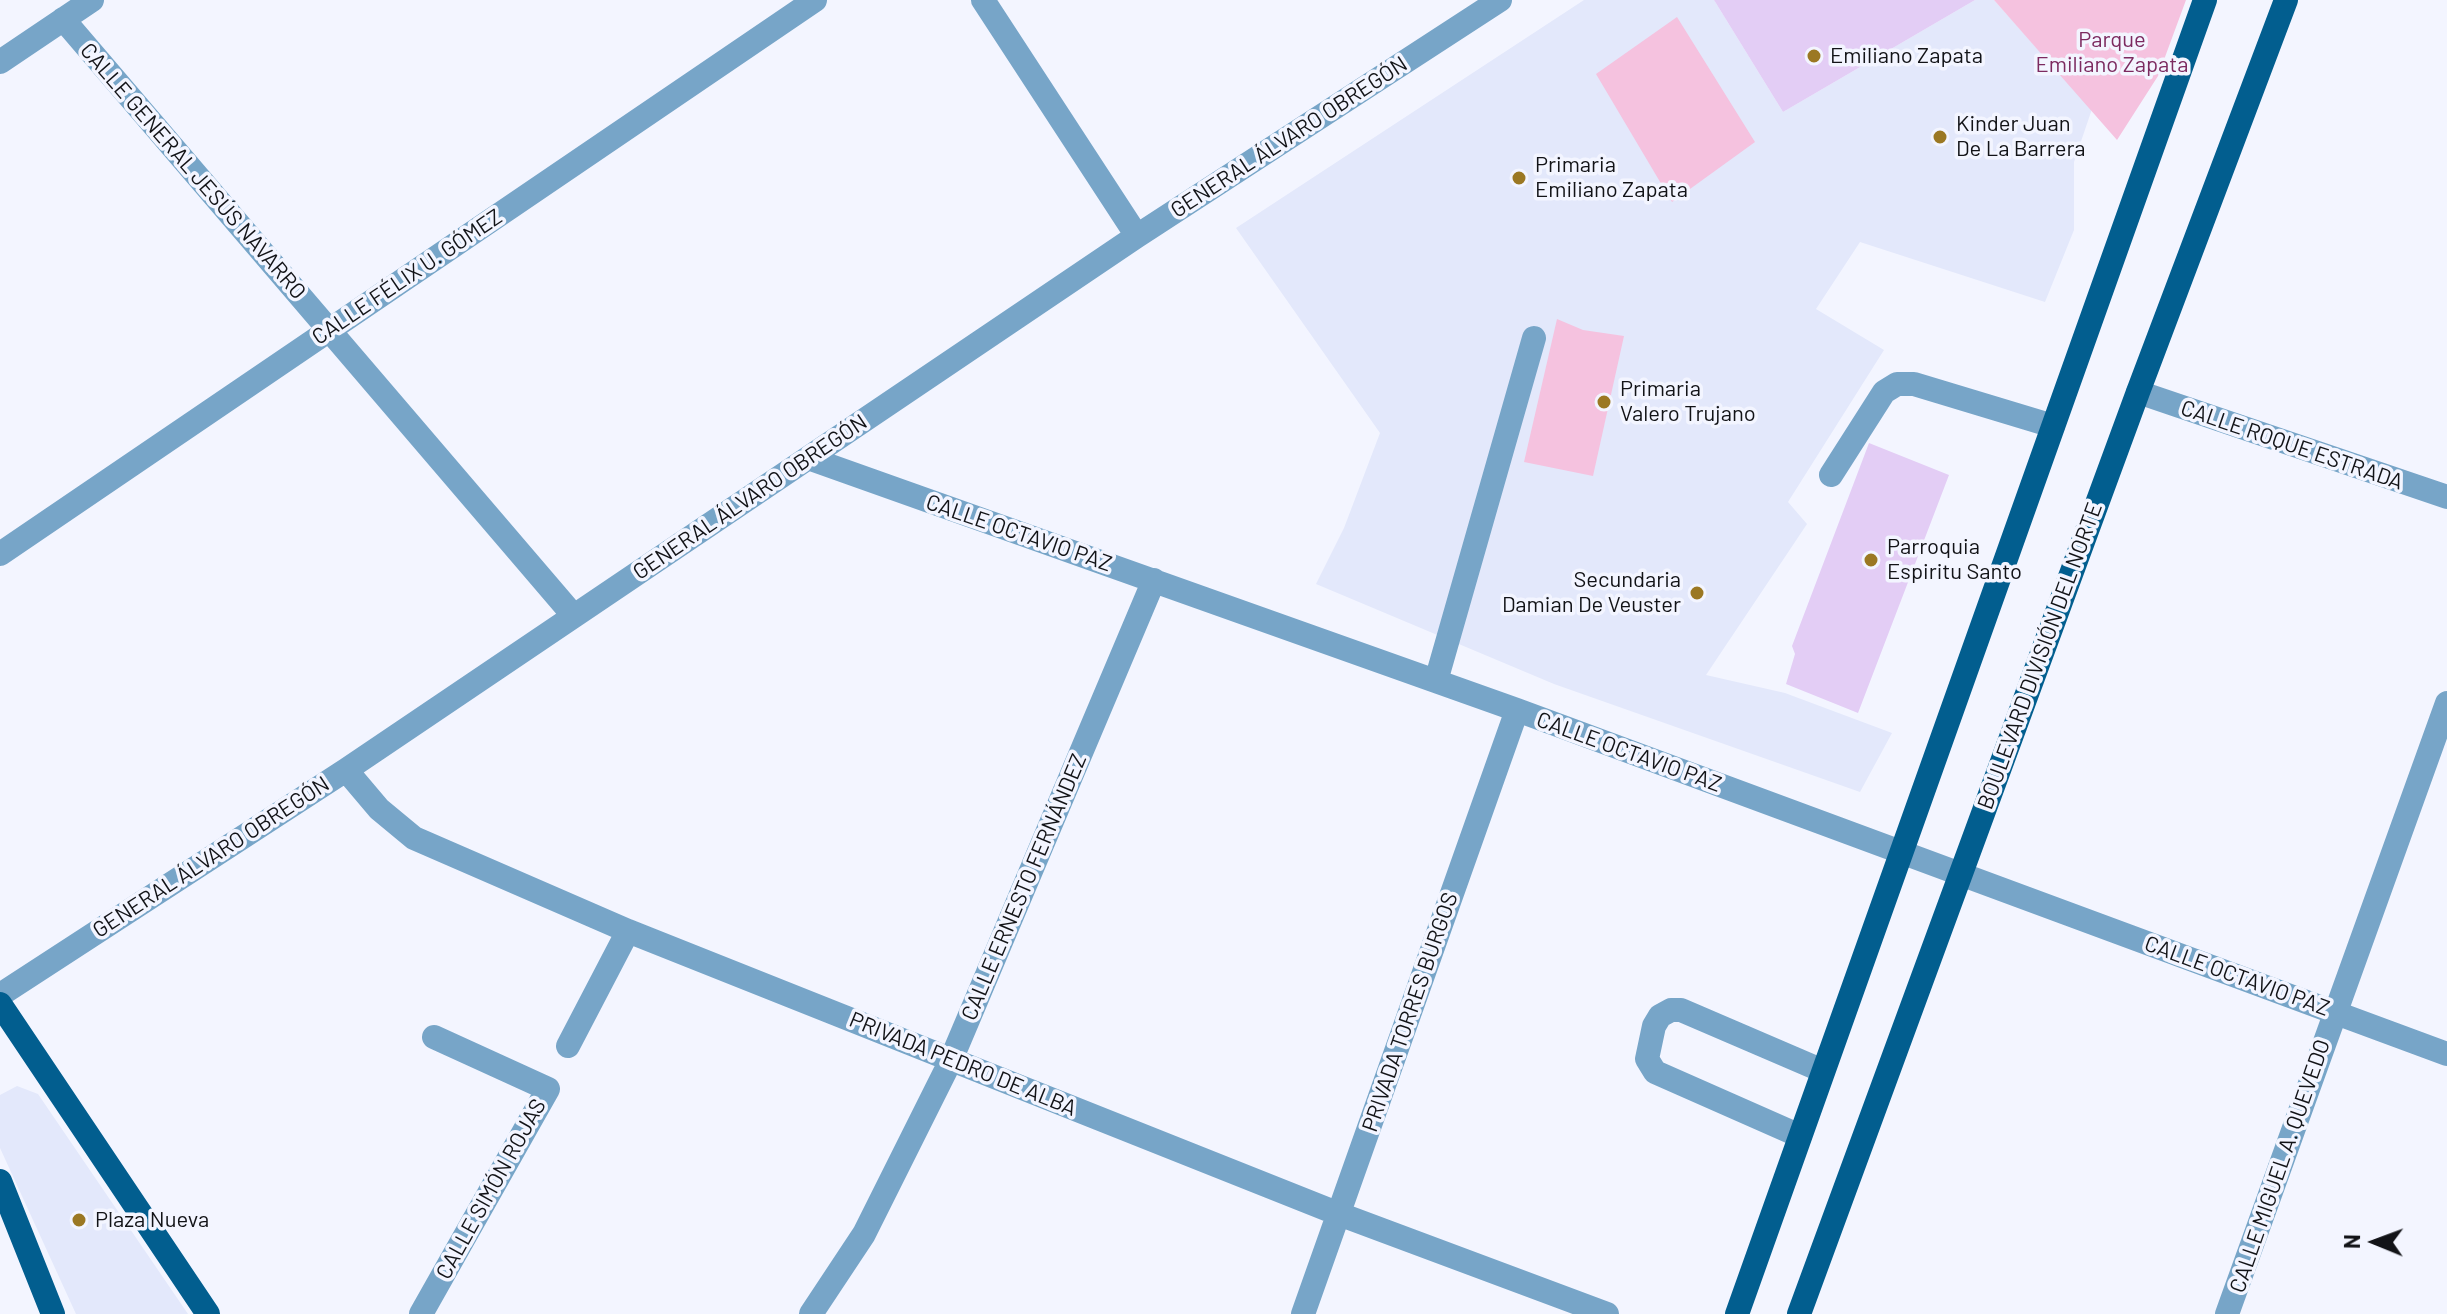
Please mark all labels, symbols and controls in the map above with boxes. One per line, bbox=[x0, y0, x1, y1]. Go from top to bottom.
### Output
park label: Parque Emiliano Zapata bbox=[2036, 27, 2188, 78]
street label: CALLE GENERAL JESÚS NAVARRO bbox=[74, 37, 312, 305]
place label: Emiliano Zapata bbox=[1830, 43, 1983, 69]
marker: Emiliano Zapata bbox=[1805, 47, 1823, 65]
street label: GENERAL ÁLVARO OBREGÓN bbox=[1166, 51, 1412, 223]
place label: Kinder Juan De La Barrera bbox=[1956, 111, 2086, 162]
marker: Kinder Juan De La Barrera bbox=[1931, 128, 1949, 146]
place label: Primaria Emiliano Zapata bbox=[1535, 152, 1688, 204]
marker: Primaria Emiliano Zapata bbox=[1510, 169, 1528, 187]
street label: CALLE FÉLIX U. GÓMEZ bbox=[307, 204, 507, 350]
place label: Primaria Valero Trujano bbox=[1620, 376, 1756, 428]
marker: Primaria Valero Trujano bbox=[1595, 393, 1613, 411]
street label: CALLE ROQUE ESTRADA bbox=[2177, 395, 2407, 495]
street label: GENERAL ÁLVARO OBREGÓN bbox=[628, 409, 872, 585]
street label: CALLE OCTAVIO PAZ bbox=[923, 489, 1115, 577]
street label: BOULEVARD DIVISIÓN DEL NORTE bbox=[1972, 499, 2108, 813]
place label: Parroquia Espiritu Santo bbox=[1887, 534, 2022, 586]
marker: Parroquia Espiritu Santo bbox=[1862, 551, 1880, 569]
place label: Secundaria Damian De Veuster bbox=[1502, 567, 1681, 618]
marker: Secundaria Damian De Veuster bbox=[1688, 584, 1706, 602]
street label: CALLE OCTAVIO PAZ bbox=[1533, 706, 1725, 798]
street label: CALLE ERNESTO FERNÁNDEZ bbox=[956, 750, 1092, 1024]
street label: GENERAL ÁLVARO OBREGÓN bbox=[88, 771, 334, 943]
street label: PRIVADA TORRES BURGOS bbox=[1357, 889, 1463, 1135]
street label: CALLE OCTAVIO PAZ bbox=[2141, 930, 2333, 1022]
street label: PRIVADA PEDRO DE ALBA bbox=[846, 1006, 1080, 1122]
street label: CALLE MIGUEL A. QUEVEDO bbox=[2224, 1036, 2336, 1296]
street label: CALLE SIMÓN ROJAS bbox=[430, 1094, 552, 1284]
north arrow bbox=[2335, 1202, 2415, 1282]
place label: Plaza Nueva bbox=[95, 1207, 209, 1233]
marker: Plaza Nueva bbox=[70, 1211, 88, 1229]
text: N bbox=[2338, 1234, 2364, 1249]

